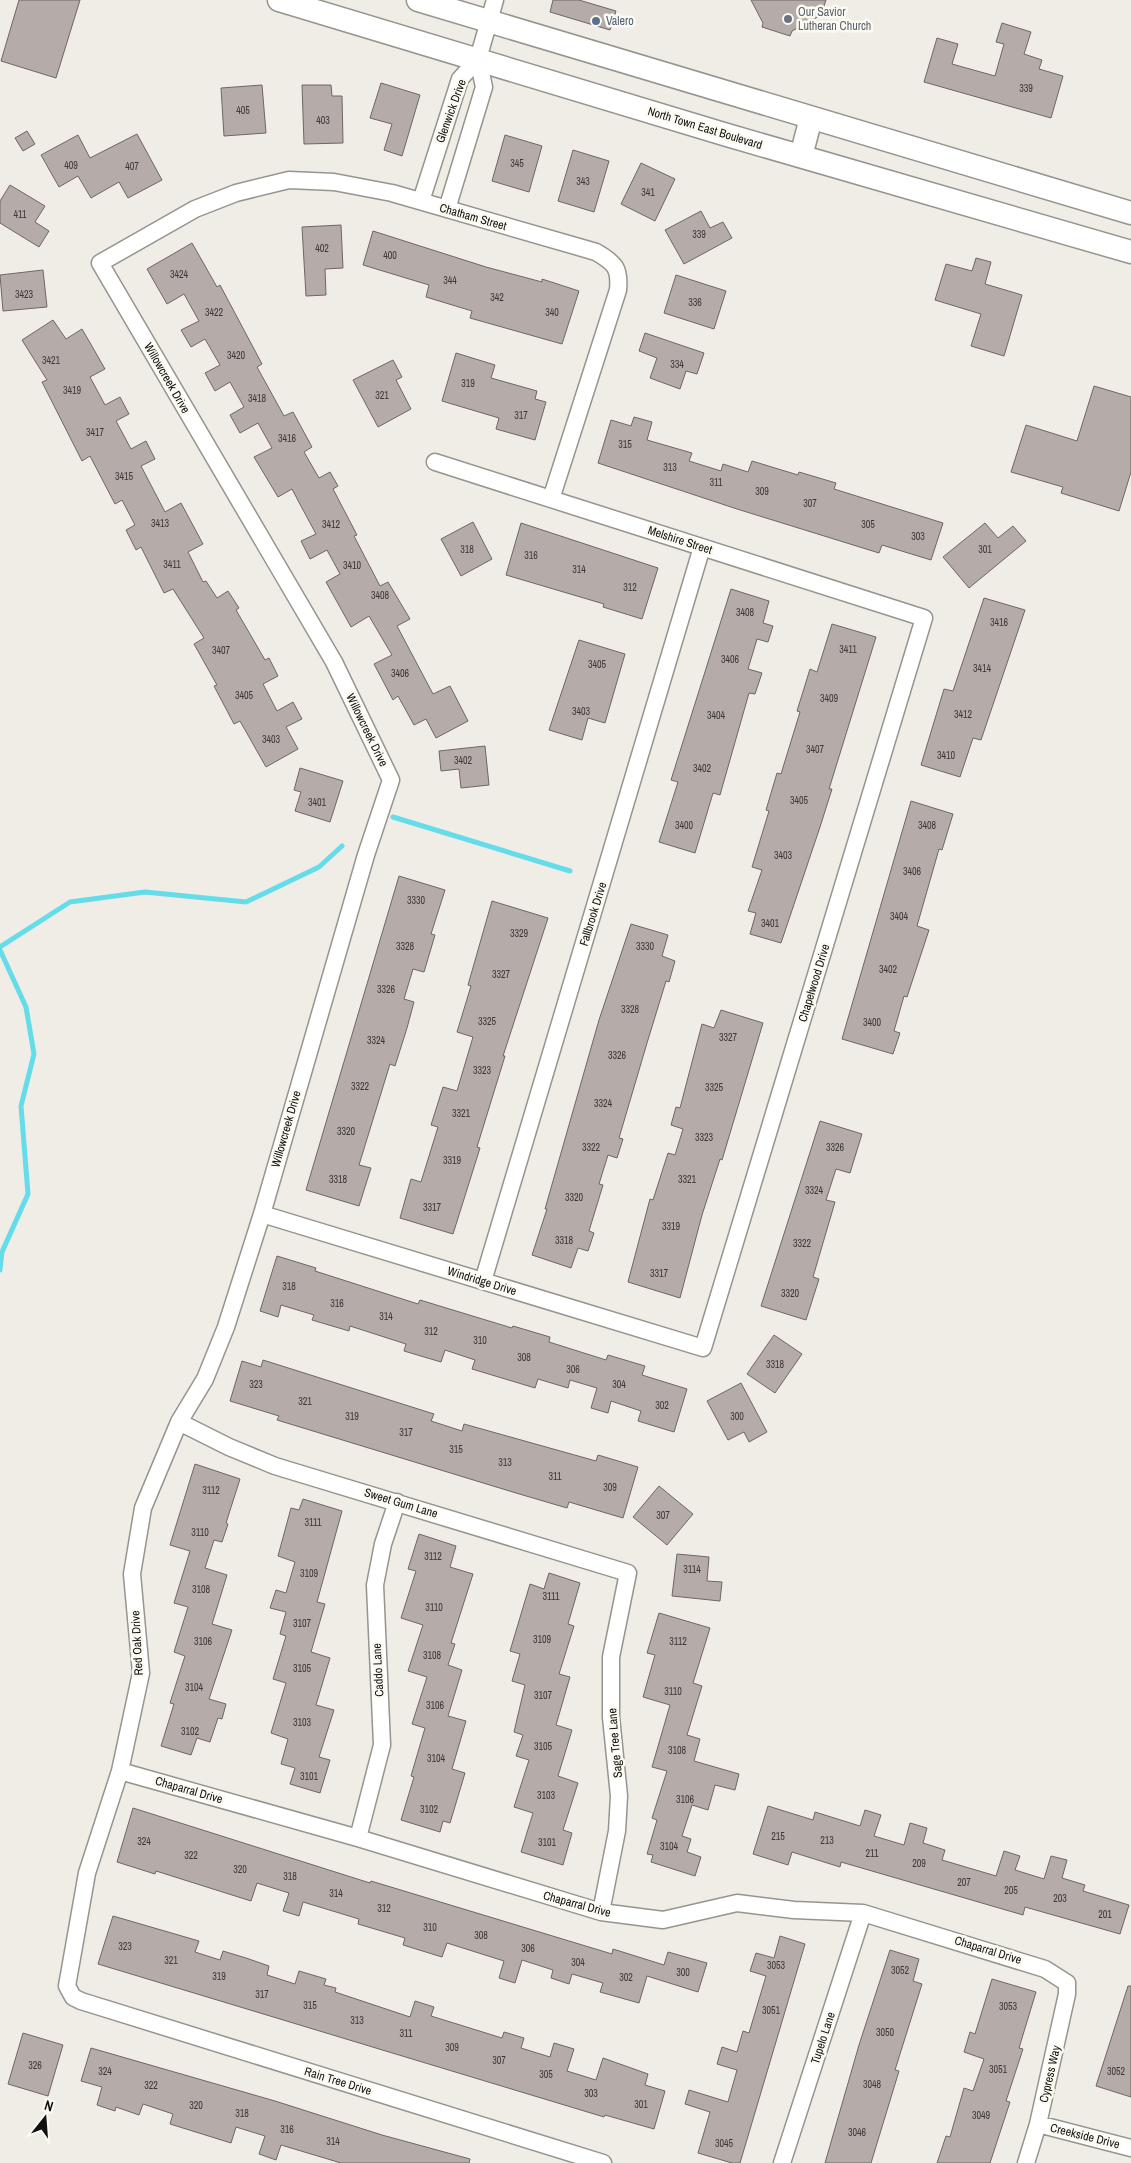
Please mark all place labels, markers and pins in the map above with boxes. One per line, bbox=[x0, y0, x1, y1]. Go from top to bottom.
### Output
place label: Our Savior Lutheran Church bbox=[798, 4, 871, 34]
place label: Valero bbox=[606, 13, 634, 29]
marker: Our Savior Lutheran Church bbox=[782, 13, 794, 25]
marker: Valero bbox=[590, 15, 602, 27]

